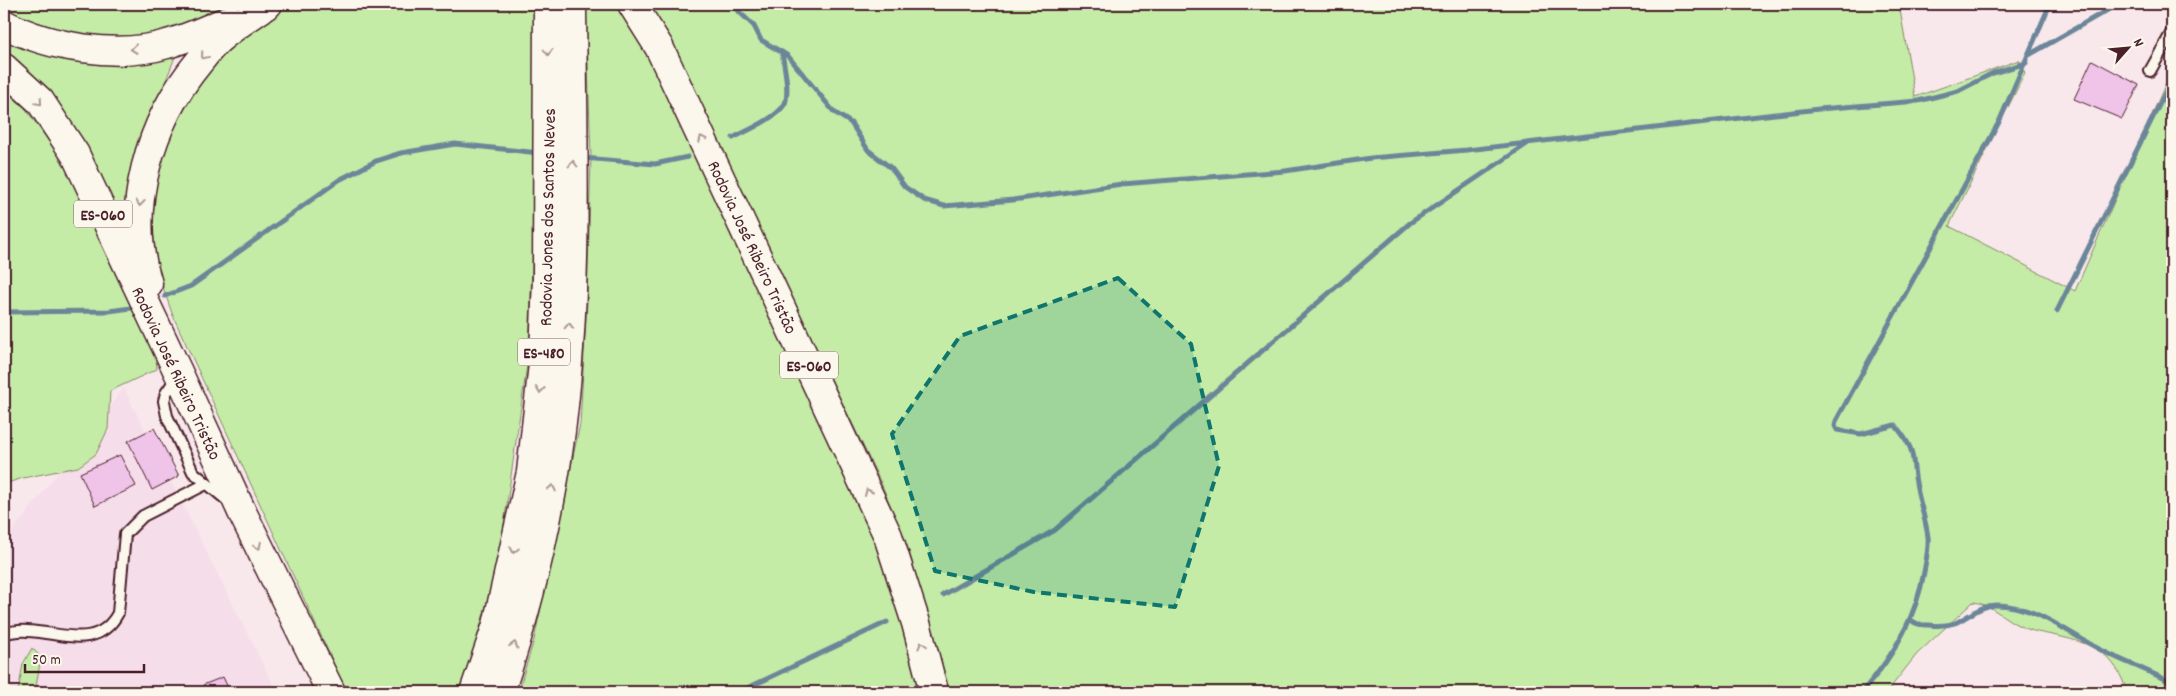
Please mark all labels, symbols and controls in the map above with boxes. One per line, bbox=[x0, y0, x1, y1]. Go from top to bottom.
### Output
north arrow bbox=[2104, 22, 2154, 72]
text: N bbox=[2127, 35, 2148, 51]
one-way arrow bbox=[130, 43, 138, 54]
one-way arrow bbox=[543, 49, 553, 57]
one-way arrow bbox=[201, 51, 210, 60]
one-way arrow bbox=[33, 96, 42, 105]
street label: Rodovia Jones dos Santos Neves bbox=[535, 108, 564, 326]
one-way arrow bbox=[698, 135, 709, 144]
street label: Rodovia José Ribeiro Tristão bbox=[699, 157, 802, 339]
one-way arrow bbox=[568, 159, 578, 167]
one-way arrow bbox=[135, 199, 146, 207]
road number: ES-060 bbox=[74, 200, 132, 228]
street label: Rodovia José Ribeiro Tristão bbox=[123, 283, 226, 465]
one-way arrow bbox=[564, 322, 575, 330]
road number: ES-480 bbox=[518, 338, 570, 366]
road number: ES-060 bbox=[780, 352, 838, 378]
one-way arrow bbox=[535, 386, 546, 394]
one-way arrow bbox=[546, 483, 557, 492]
one-way arrow bbox=[864, 488, 874, 497]
one-way arrow bbox=[252, 540, 262, 549]
one-way arrow bbox=[509, 545, 520, 554]
scale bar bbox=[25, 641, 144, 673]
one-way arrow bbox=[508, 641, 519, 650]
one-way arrow bbox=[917, 641, 928, 650]
text: 50 m bbox=[32, 650, 61, 672]

